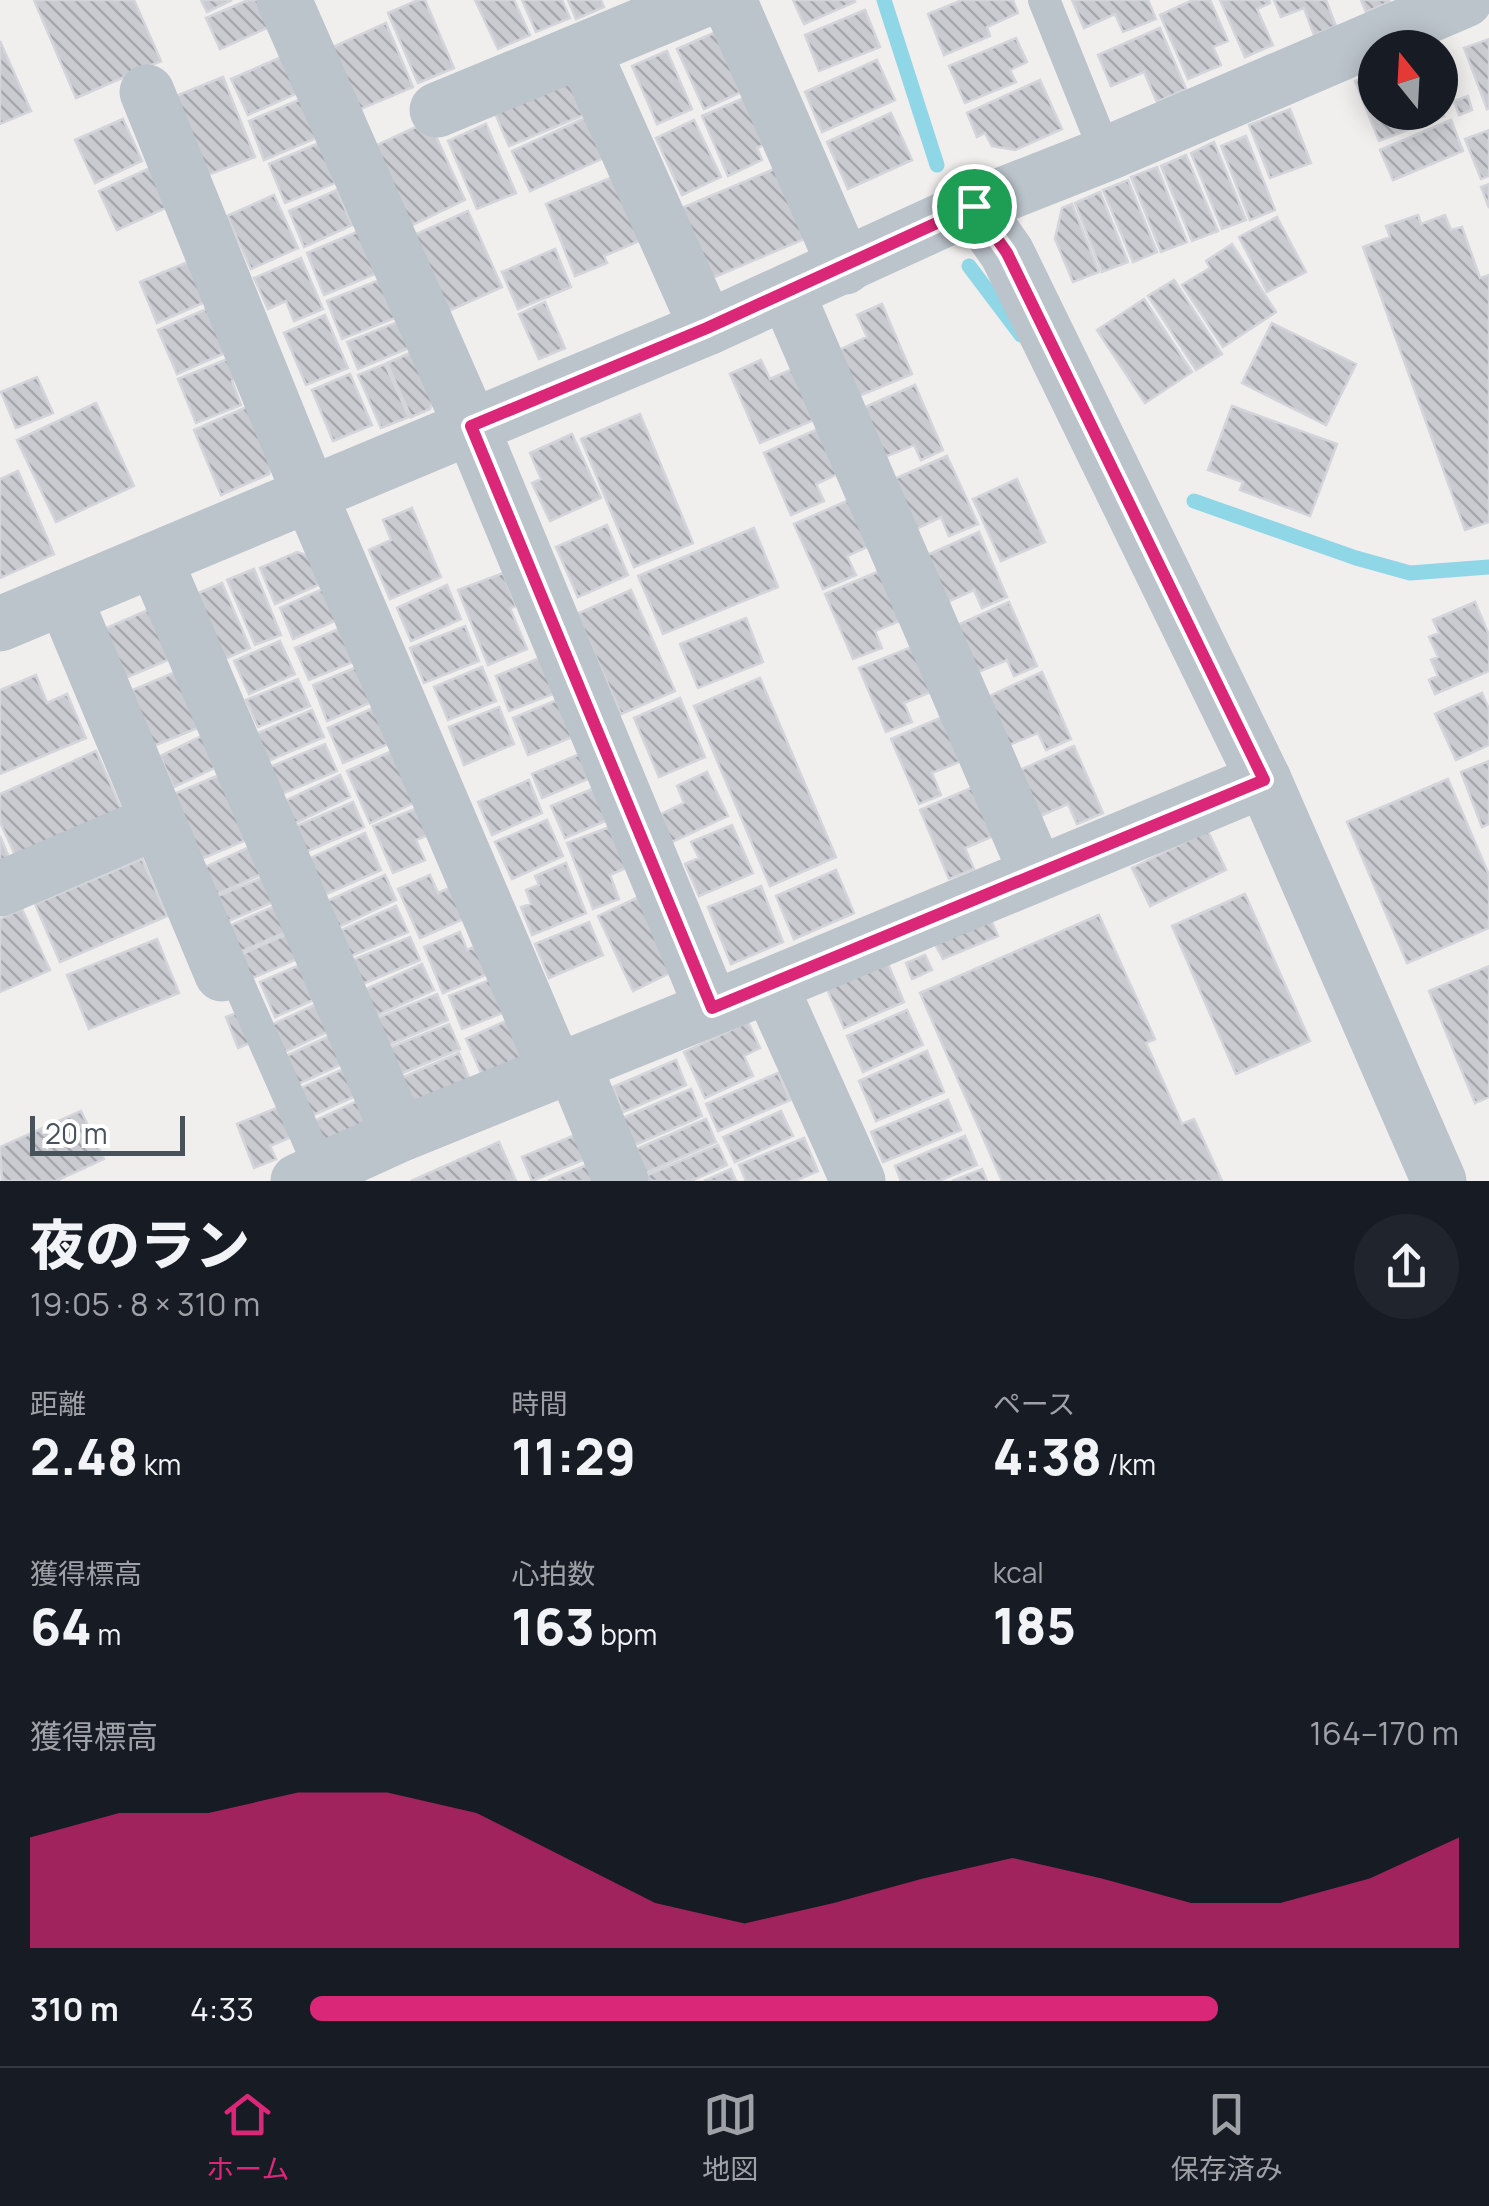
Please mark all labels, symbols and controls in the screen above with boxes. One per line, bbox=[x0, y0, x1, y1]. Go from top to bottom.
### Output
north arrow bbox=[1358, 30, 1458, 130]
map controls bbox=[1358, 30, 1458, 130]
pin bbox=[932, 164, 1017, 249]
icon: arrive bbox=[947, 179, 1002, 234]
scale bar bbox=[30, 1111, 185, 1156]
text: 20 m bbox=[45, 1114, 107, 1152]
text: 夜のラン bbox=[30, 1206, 250, 1282]
button: share bbox=[1354, 1214, 1459, 1319]
text: 19:05 · 8 × 310 m bbox=[30, 1282, 260, 1326]
text: 距離 bbox=[30, 1384, 86, 1422]
text: 時間 bbox=[511, 1384, 567, 1422]
text: ペース bbox=[993, 1384, 1075, 1422]
text: 2.48 bbox=[30, 1422, 138, 1490]
text: 11:29 bbox=[511, 1422, 636, 1490]
text: 4:38 bbox=[993, 1422, 1102, 1490]
text: km bbox=[138, 1445, 181, 1483]
text: /km bbox=[1102, 1445, 1156, 1483]
text: kcal bbox=[993, 1553, 1044, 1591]
text: 獲得標高 bbox=[30, 1554, 142, 1592]
text: 心拍数 bbox=[511, 1554, 595, 1592]
text: 185 bbox=[993, 1591, 1076, 1659]
text: 64 bbox=[30, 1592, 92, 1660]
text: 163 bbox=[511, 1592, 595, 1660]
text: m bbox=[92, 1615, 121, 1653]
text: bpm bbox=[595, 1615, 657, 1653]
text: 164–170 m bbox=[1310, 1711, 1459, 1755]
text: 獲得標高 bbox=[30, 1714, 158, 1758]
text: 310 m bbox=[30, 1987, 119, 2031]
text: 4:33 bbox=[190, 1987, 254, 2031]
tab: ホーム bbox=[206, 2087, 289, 2187]
tab: 地図 bbox=[702, 2087, 758, 2187]
tab: 保存済み bbox=[1171, 2087, 1283, 2187]

